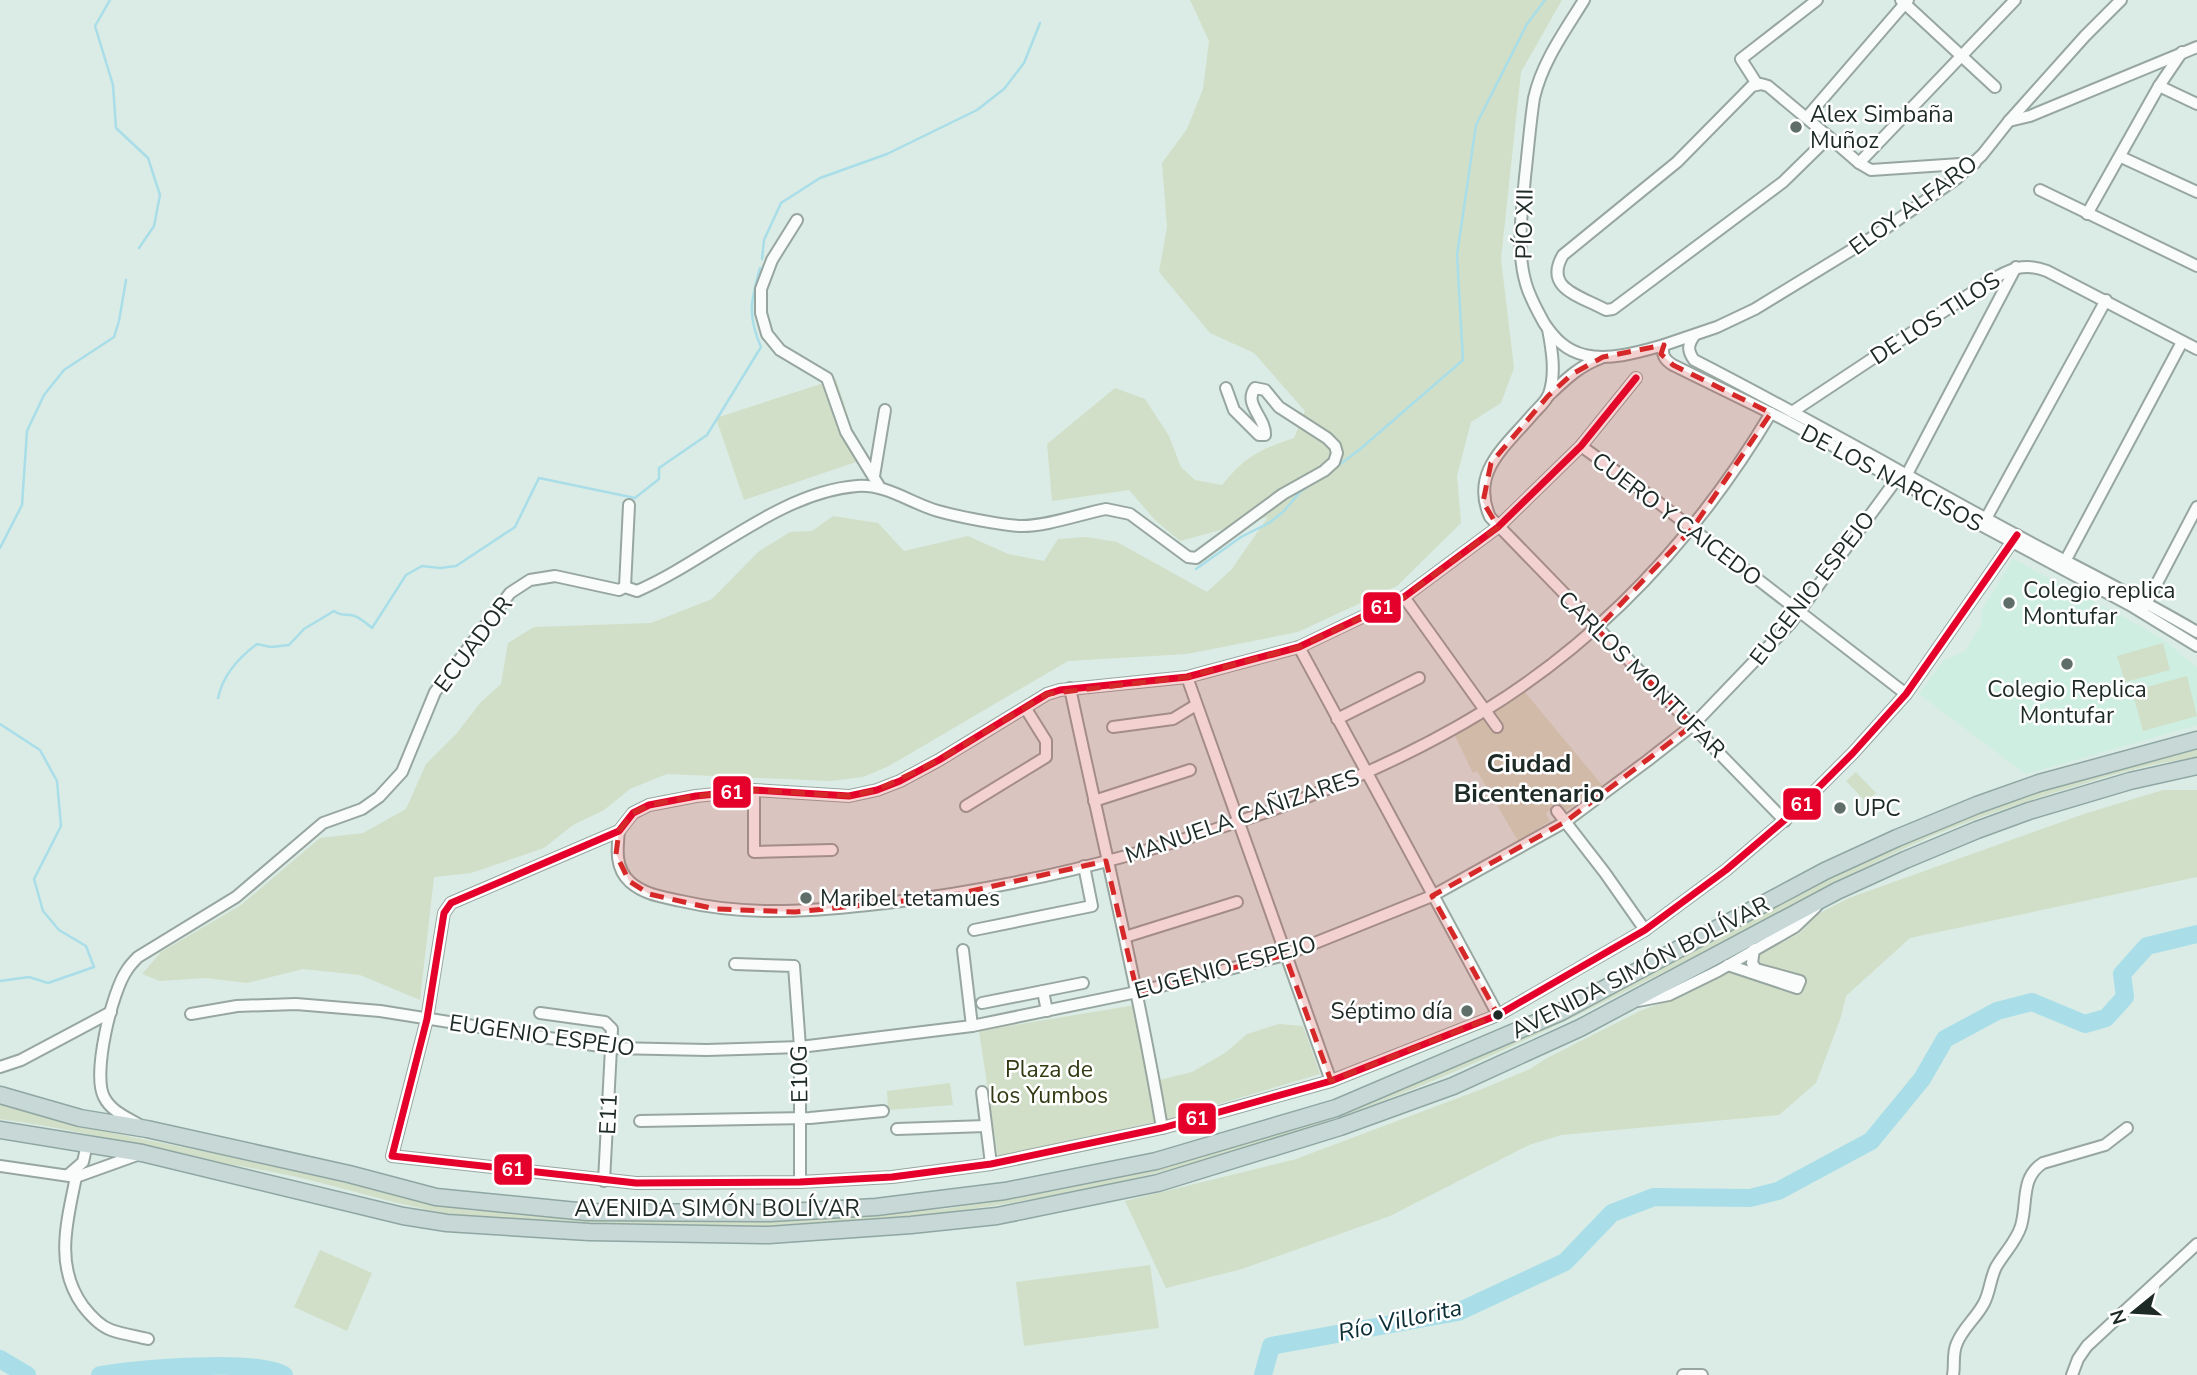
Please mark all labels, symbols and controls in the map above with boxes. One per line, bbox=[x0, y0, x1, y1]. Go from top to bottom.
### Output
place label: Alex Simbaña Muñoz bbox=[1810, 99, 1954, 156]
marker: Alex Simbaña Muñoz bbox=[1788, 119, 1804, 135]
street label: ELOY ALFARO bbox=[1843, 148, 1984, 262]
street label: PÍO XII bbox=[1508, 188, 1541, 260]
street label: DE LOS TILOS bbox=[1864, 265, 2006, 372]
street label: DE LOS NARCISOS bbox=[1795, 417, 1988, 540]
street label: CUERO Y CAICEDO bbox=[1585, 445, 1768, 594]
street label: EUGENIO ESPEJO bbox=[1743, 505, 1882, 672]
place label: Colegio replica Montufar bbox=[2023, 575, 2176, 632]
street label: CARLOS MONTUFAR bbox=[1551, 584, 1732, 765]
street label: ECUADOR bbox=[427, 590, 520, 698]
line badge: 61 bbox=[1362, 591, 1402, 624]
text: 61 bbox=[1371, 595, 1393, 621]
marker: Colegio replica Montufar bbox=[2001, 595, 2017, 611]
marker: Colegio Replica Montufar bbox=[2059, 656, 2075, 672]
place label: Colegio Replica Montufar bbox=[1987, 674, 2147, 731]
district label: Ciudad Bicentenario bbox=[1453, 746, 1605, 811]
street label: MANUELA CAÑIZARES bbox=[1121, 762, 1363, 871]
line badge: 61 bbox=[712, 775, 752, 809]
text: 61 bbox=[721, 780, 743, 806]
line badge: 61 bbox=[1782, 787, 1822, 821]
text: 61 bbox=[1791, 792, 1813, 818]
place label: UPC bbox=[1854, 793, 1901, 824]
marker: UPC bbox=[1832, 800, 1848, 816]
place label: Maribel tetamues bbox=[820, 883, 1000, 914]
street label: AVENIDA SIMÓN BOLÍVAR bbox=[1506, 889, 1775, 1046]
marker: Maribel tetamues bbox=[798, 890, 814, 906]
street label: EUGENIO ESPEJO bbox=[1131, 928, 1320, 1007]
place label: Séptimo día bbox=[1331, 996, 1453, 1027]
marker: Séptimo día bbox=[1459, 1003, 1475, 1019]
street label: EUGENIO ESPEJO bbox=[447, 1007, 637, 1064]
unlabelled marker bbox=[1491, 1008, 1505, 1022]
street label: E10G bbox=[783, 1045, 816, 1103]
park label: Plaza de los Yumbos bbox=[990, 1054, 1108, 1111]
street label: E11 bbox=[592, 1093, 625, 1135]
line badge: 61 bbox=[1177, 1102, 1217, 1135]
text: 61 bbox=[1186, 1106, 1208, 1132]
line badge: 61 bbox=[493, 1153, 533, 1186]
text: 61 bbox=[502, 1157, 524, 1183]
street label: AVENIDA SIMÓN BOLÍVAR bbox=[574, 1193, 860, 1224]
north arrow bbox=[2099, 1277, 2169, 1347]
water label: Río Villorita bbox=[1335, 1291, 1465, 1349]
text: N bbox=[2104, 1306, 2133, 1328]

